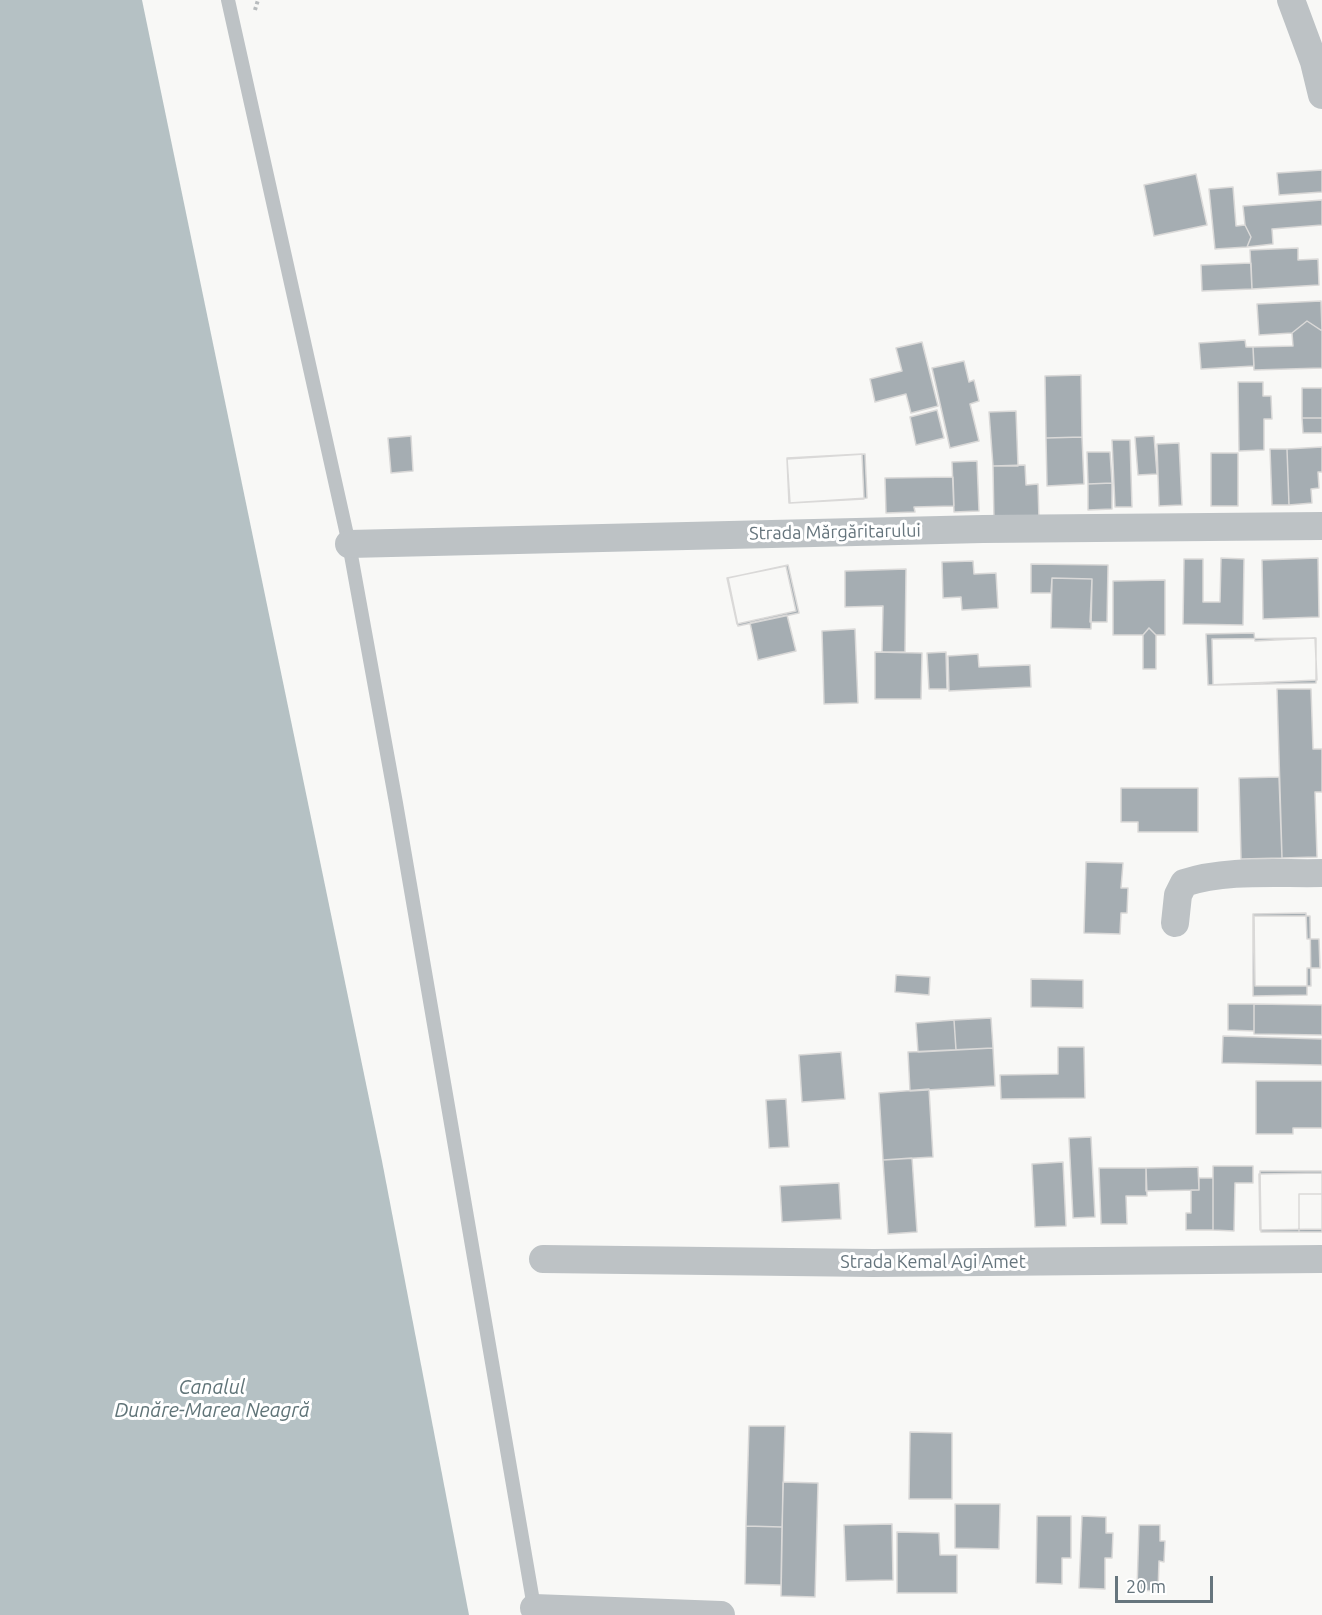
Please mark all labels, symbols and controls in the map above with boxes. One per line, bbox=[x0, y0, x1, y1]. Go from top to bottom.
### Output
street label: Strada Mărgăritarului bbox=[749, 520, 921, 544]
street label: Strada Kemal Agi Amet bbox=[840, 1251, 1026, 1273]
water label: Canalul Dunăre-Marea Neagră bbox=[114, 1375, 310, 1422]
scale bar bbox=[1118, 1564, 1216, 1602]
text: 20 m bbox=[1126, 1576, 1166, 1596]

